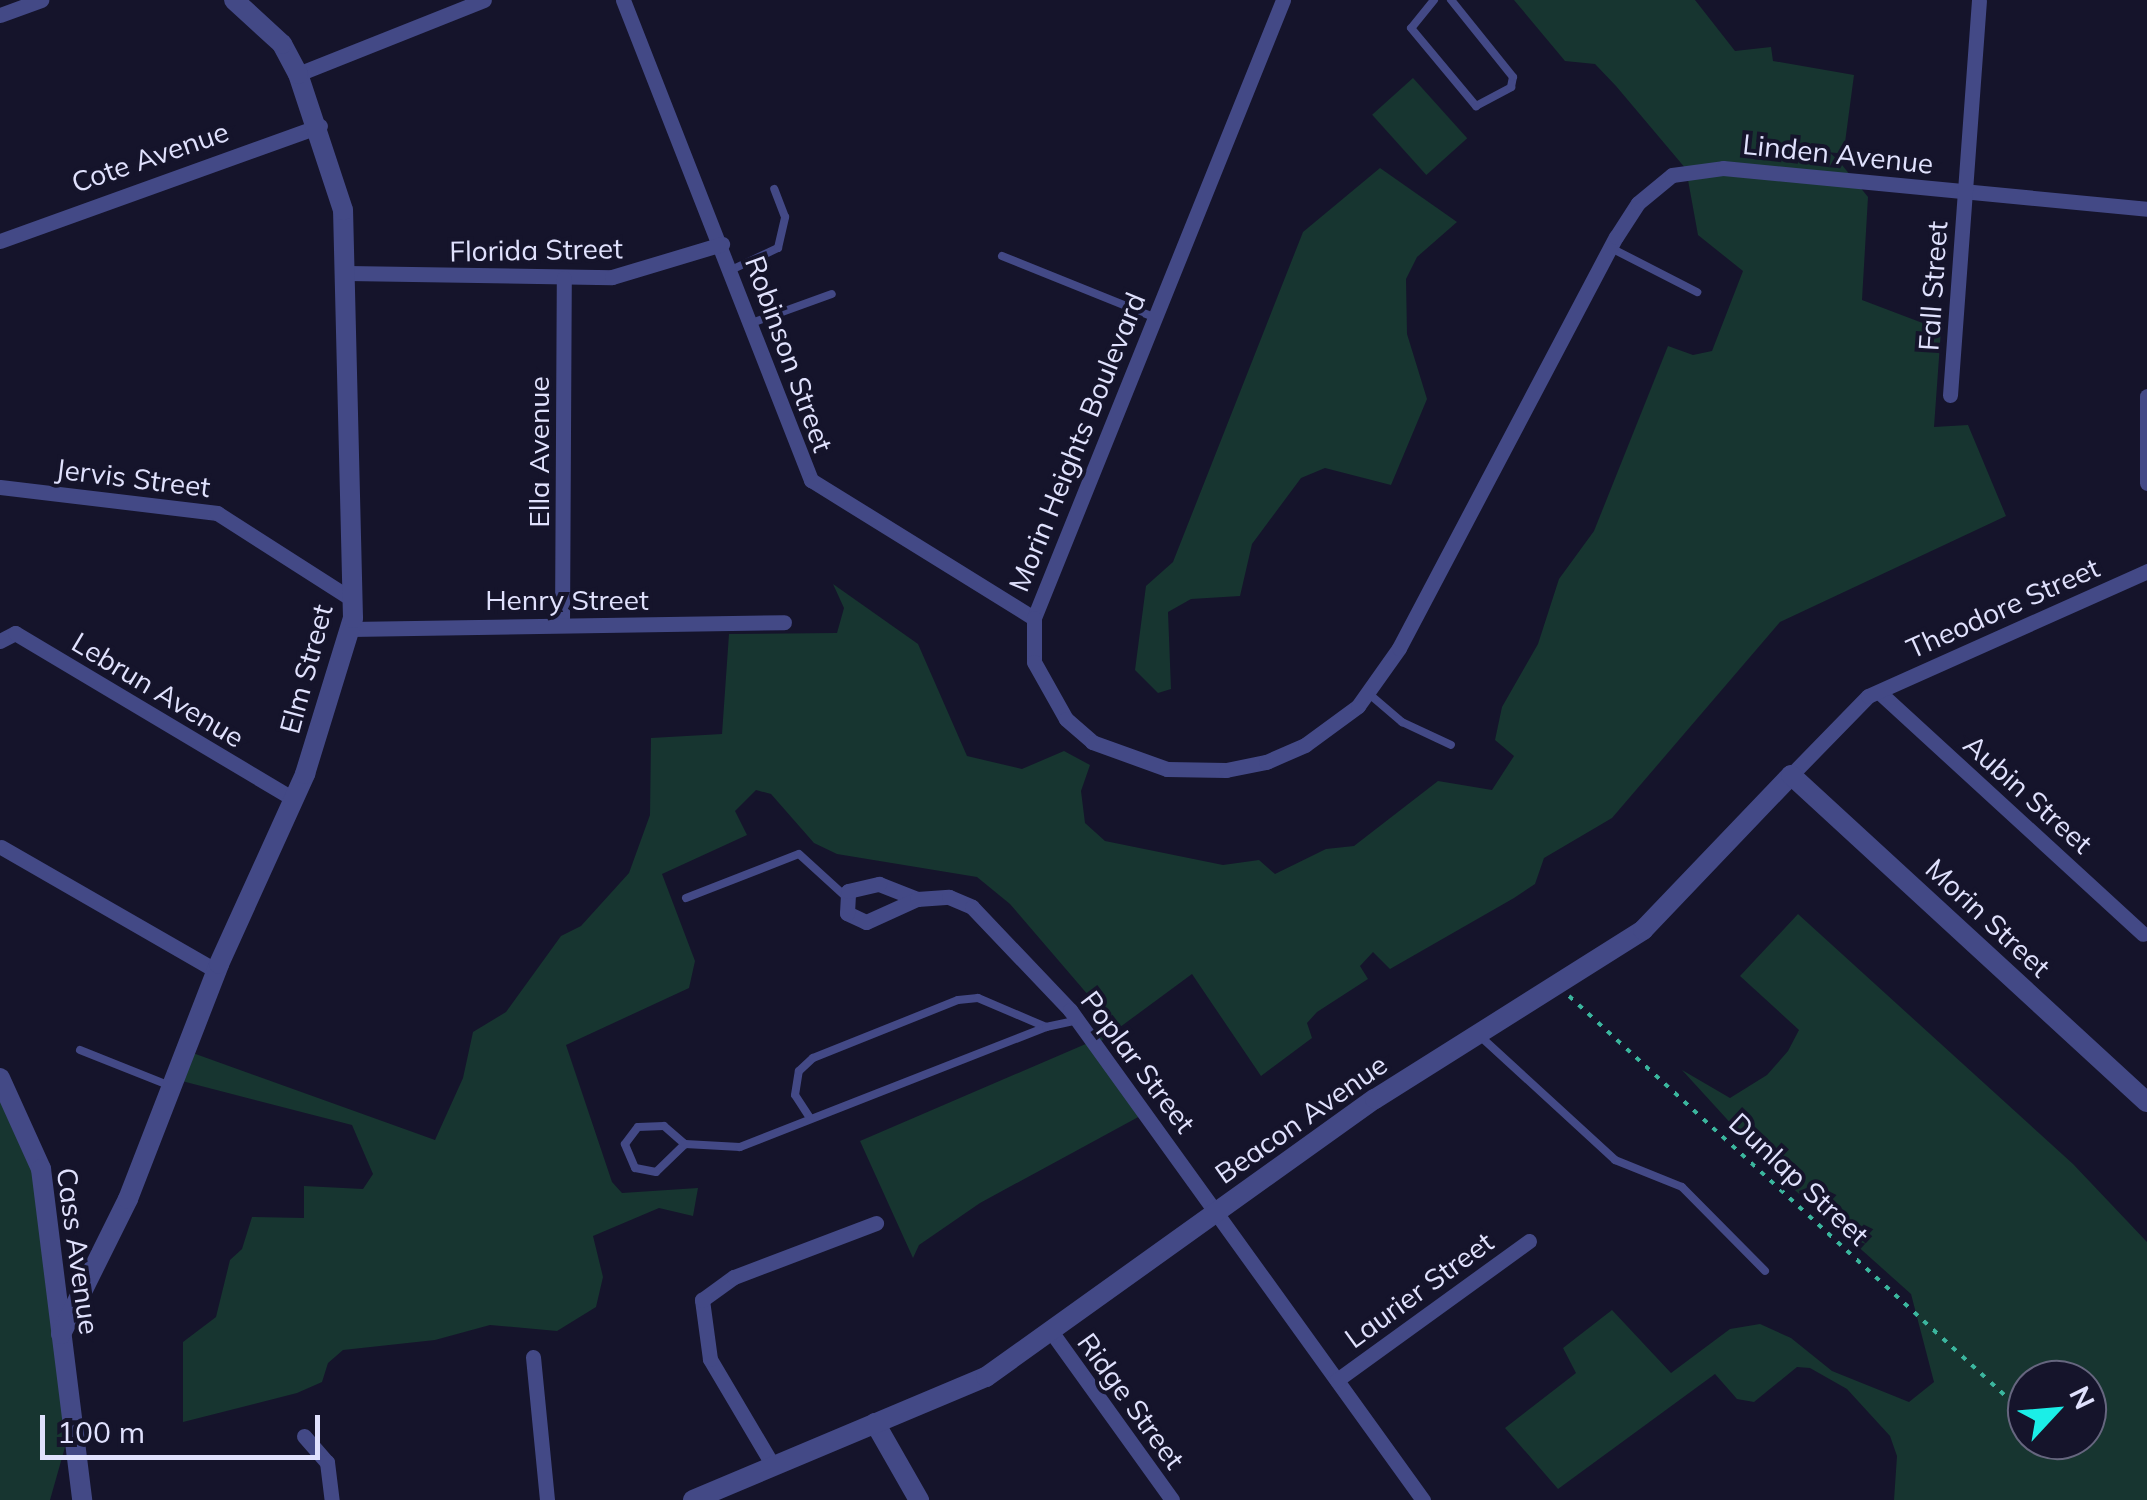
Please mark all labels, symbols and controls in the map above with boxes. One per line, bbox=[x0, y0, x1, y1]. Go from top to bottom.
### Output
street label: Cote Avenue bbox=[67, 114, 233, 200]
street label: Linden Avenue bbox=[1741, 127, 1935, 181]
street label: Fall Street bbox=[1912, 220, 1954, 352]
street label: Florida Street bbox=[449, 232, 623, 268]
street label: Robinson Street bbox=[738, 251, 840, 457]
street label: Morin Heights Boulevard bbox=[1002, 288, 1152, 596]
street label: Ella Avenue bbox=[522, 376, 556, 528]
street label: Jervis Street bbox=[54, 452, 212, 504]
street label: Theodore Street bbox=[1901, 550, 2105, 666]
street label: Henry Street bbox=[485, 583, 649, 617]
street label: Elm Street bbox=[273, 601, 339, 737]
street label: Lebrun Avenue bbox=[66, 625, 250, 755]
street label: Aubin Street bbox=[1957, 728, 2099, 860]
street label: Morin Street bbox=[1919, 852, 2057, 984]
street label: Poplar Street bbox=[1074, 985, 1202, 1139]
street label: Beacon Avenue bbox=[1209, 1047, 1393, 1191]
street label: Dunlap Street bbox=[1722, 1106, 1876, 1252]
street label: Cass Avenue bbox=[50, 1165, 106, 1337]
street label: Laurier Street bbox=[1338, 1225, 1500, 1355]
street label: Ridge Street bbox=[1070, 1327, 1192, 1475]
north arrow bbox=[2007, 1360, 2107, 1460]
text: N bbox=[2062, 1380, 2103, 1415]
scale bar bbox=[45, 1395, 325, 1457]
text: 100 m bbox=[57, 1413, 145, 1451]

